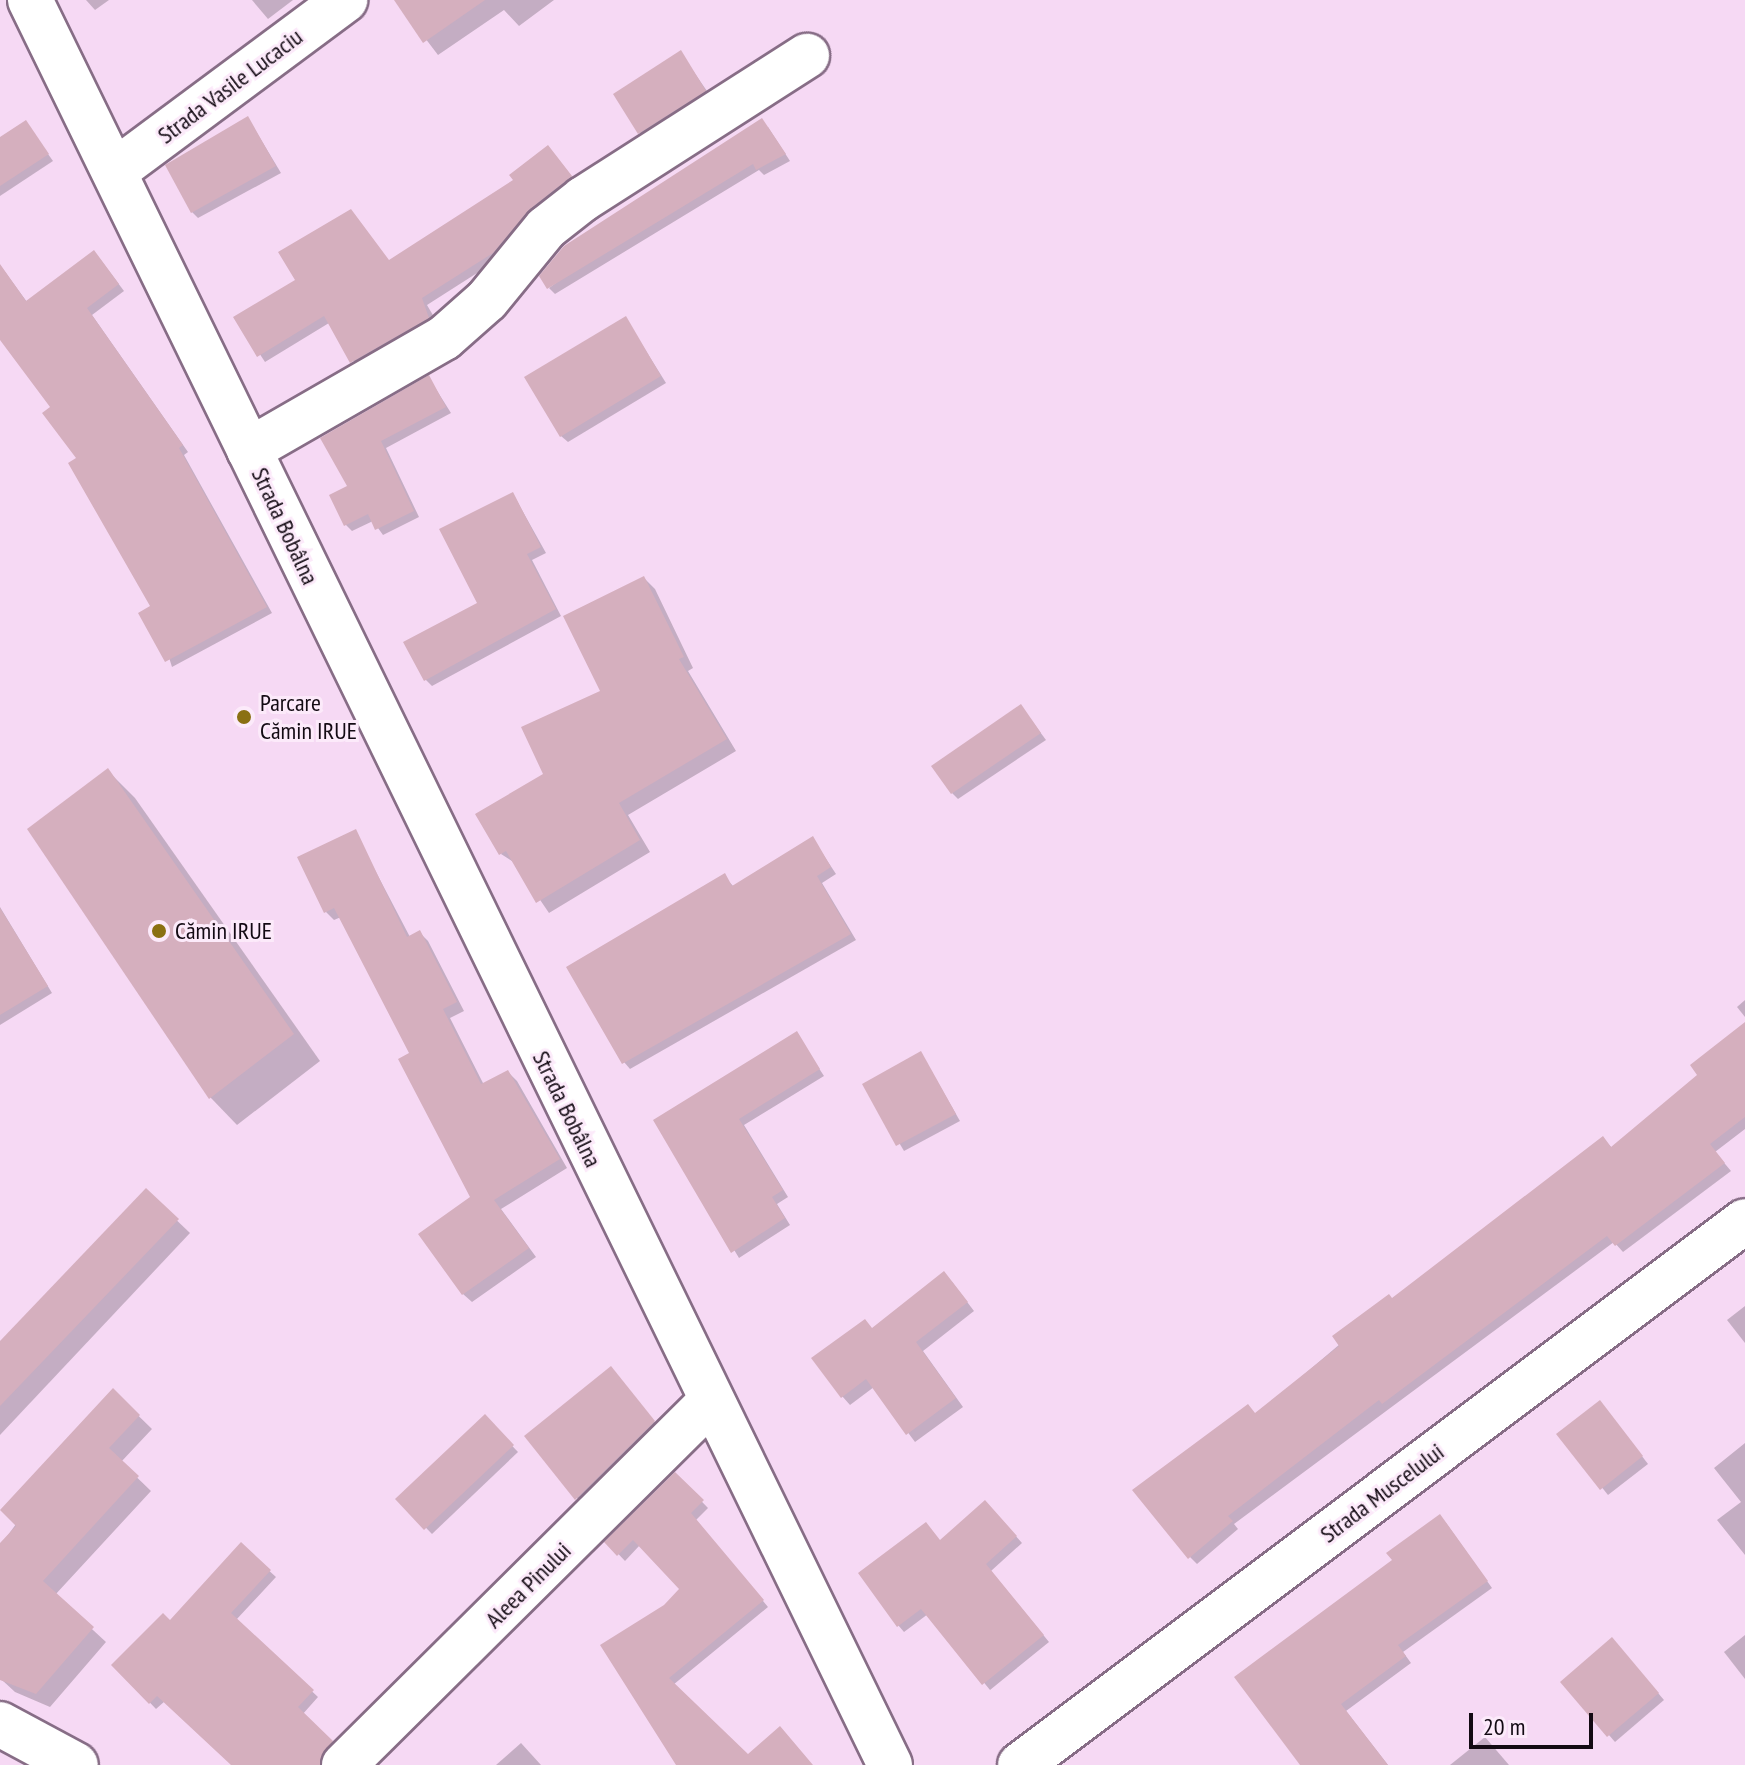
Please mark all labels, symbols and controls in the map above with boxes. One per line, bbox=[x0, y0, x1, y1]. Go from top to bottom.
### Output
street label: Strada Vasile Lucaciu bbox=[152, 22, 308, 150]
street label: Strada Bobâlna bbox=[245, 463, 325, 589]
place label: Parcare Cămin IRUE bbox=[260, 689, 357, 745]
marker: Parcare Cămin IRUE bbox=[235, 708, 253, 726]
place label: Cămin IRUE bbox=[175, 917, 272, 945]
marker: Cămin IRUE bbox=[150, 922, 168, 940]
street label: Strada Bobâlna bbox=[527, 1046, 607, 1172]
street label: Strada Muscelului bbox=[1315, 1437, 1449, 1549]
street label: Aleea Pinului bbox=[479, 1536, 577, 1634]
scale bar bbox=[1473, 1697, 1597, 1747]
text: 20 m bbox=[1483, 1711, 1525, 1742]

